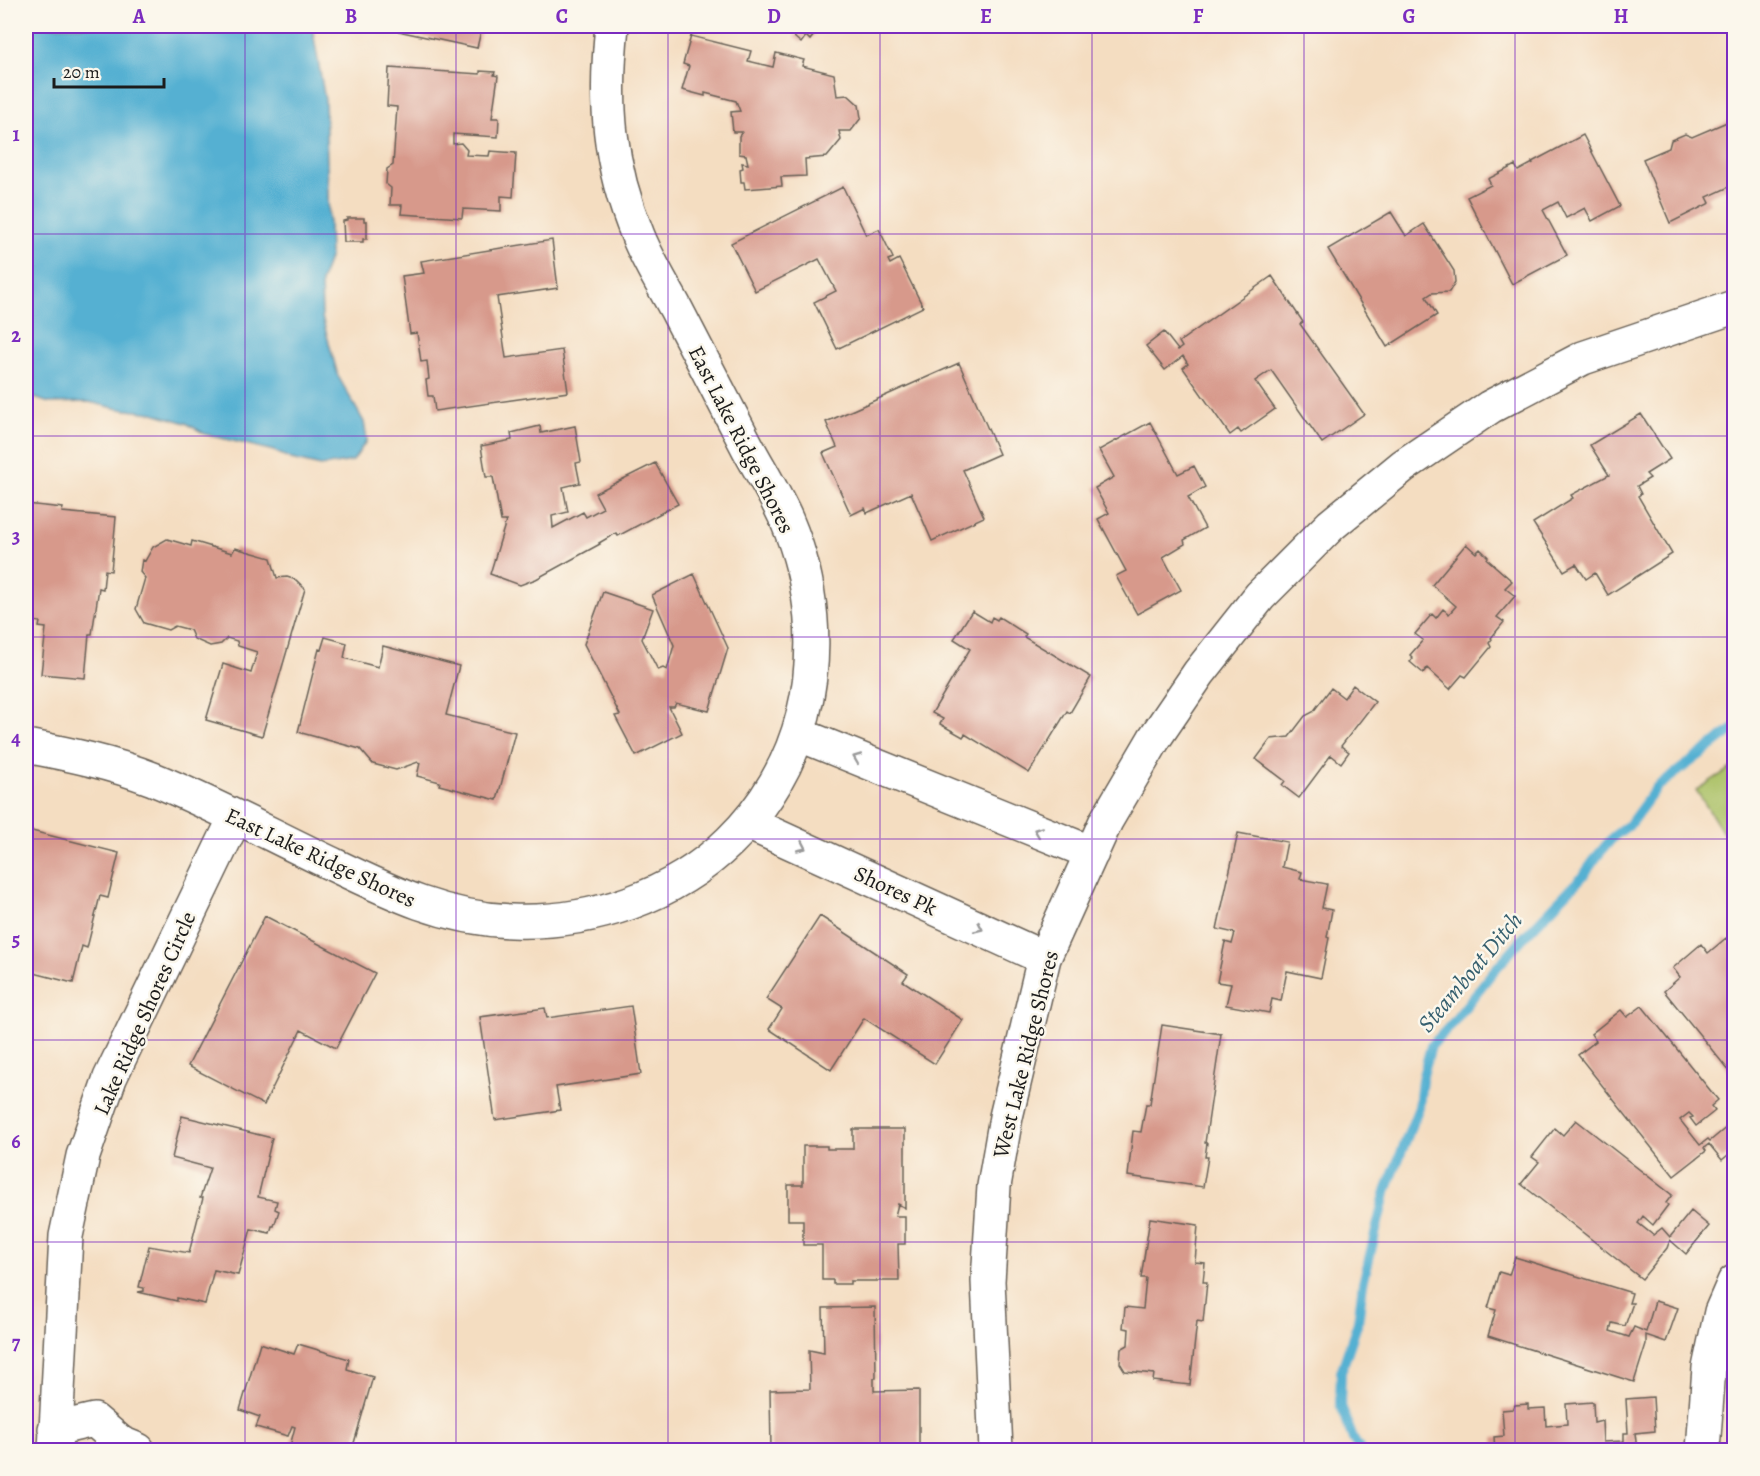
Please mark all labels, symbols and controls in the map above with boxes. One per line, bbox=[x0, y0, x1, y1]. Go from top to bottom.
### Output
text: A bbox=[132, 3, 146, 30]
text: B bbox=[345, 3, 357, 30]
text: C bbox=[556, 3, 568, 30]
text: D bbox=[767, 3, 781, 30]
text: E bbox=[980, 3, 992, 30]
text: F bbox=[1193, 3, 1204, 30]
text: G bbox=[1402, 3, 1416, 30]
text: H bbox=[1614, 3, 1629, 30]
scale bar bbox=[54, 51, 164, 89]
text: 20 m bbox=[63, 60, 100, 84]
text: 1 bbox=[12, 121, 20, 148]
text: 2 bbox=[11, 322, 21, 349]
street label: East Lake Ridge Shores bbox=[681, 340, 801, 538]
text: 3 bbox=[12, 523, 20, 550]
text: 4 bbox=[11, 725, 21, 752]
one-way arrow bbox=[852, 753, 863, 765]
street label: East Lake Ridge Shores bbox=[220, 801, 421, 915]
one-way arrow bbox=[1033, 826, 1044, 838]
one-way arrow bbox=[795, 840, 806, 852]
street label: Shores Pk bbox=[849, 859, 942, 923]
water label: Steamboat Ditch bbox=[1410, 905, 1530, 1039]
street label: Lake Ridge Shores Circle bbox=[86, 907, 203, 1120]
one-way arrow bbox=[972, 921, 983, 933]
text: 5 bbox=[12, 926, 20, 953]
street label: West Lake Ridge Shores bbox=[985, 947, 1066, 1162]
text: 6 bbox=[11, 1128, 21, 1155]
text: 7 bbox=[12, 1329, 21, 1356]

